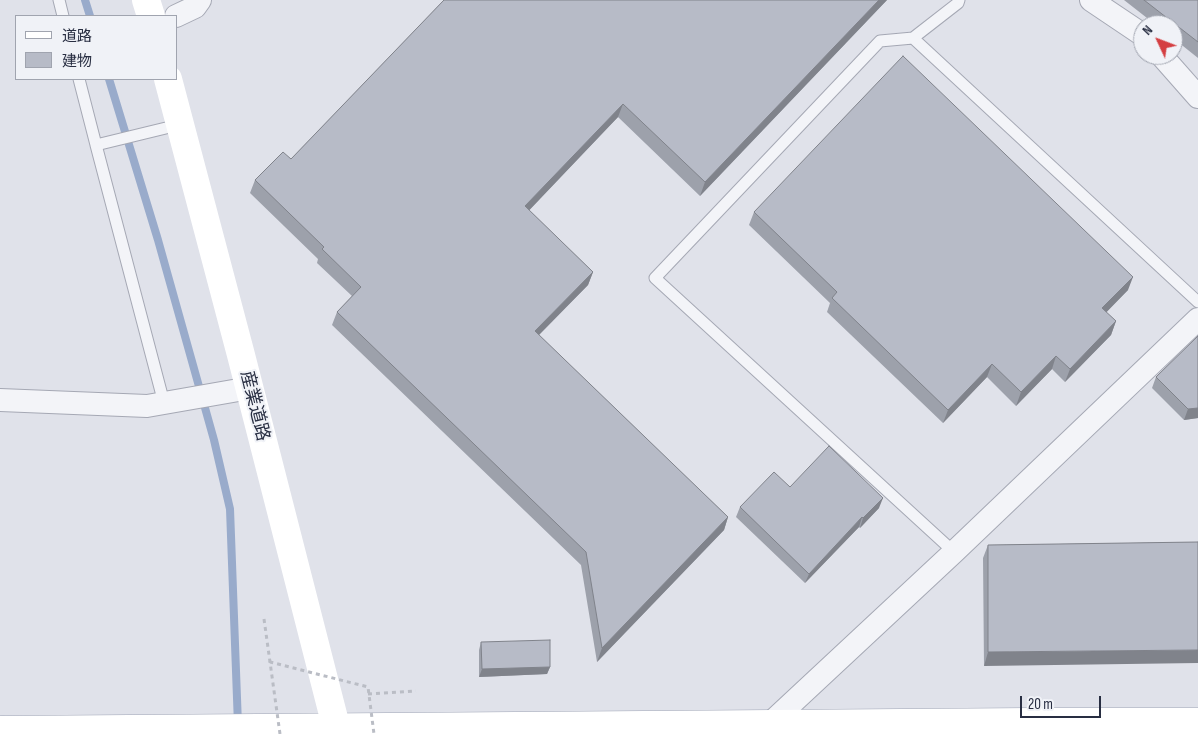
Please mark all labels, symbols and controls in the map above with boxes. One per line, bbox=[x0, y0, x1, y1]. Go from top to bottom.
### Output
legend bbox=[15, 15, 178, 80]
north arrow bbox=[1133, 15, 1183, 65]
text: N bbox=[1139, 22, 1156, 39]
text: 道路 bbox=[62, 27, 92, 46]
text: 建物 bbox=[62, 52, 92, 71]
street label: 産業道路 bbox=[235, 368, 273, 444]
scale bar bbox=[1023, 686, 1104, 718]
text: 20 m bbox=[1028, 695, 1053, 714]

